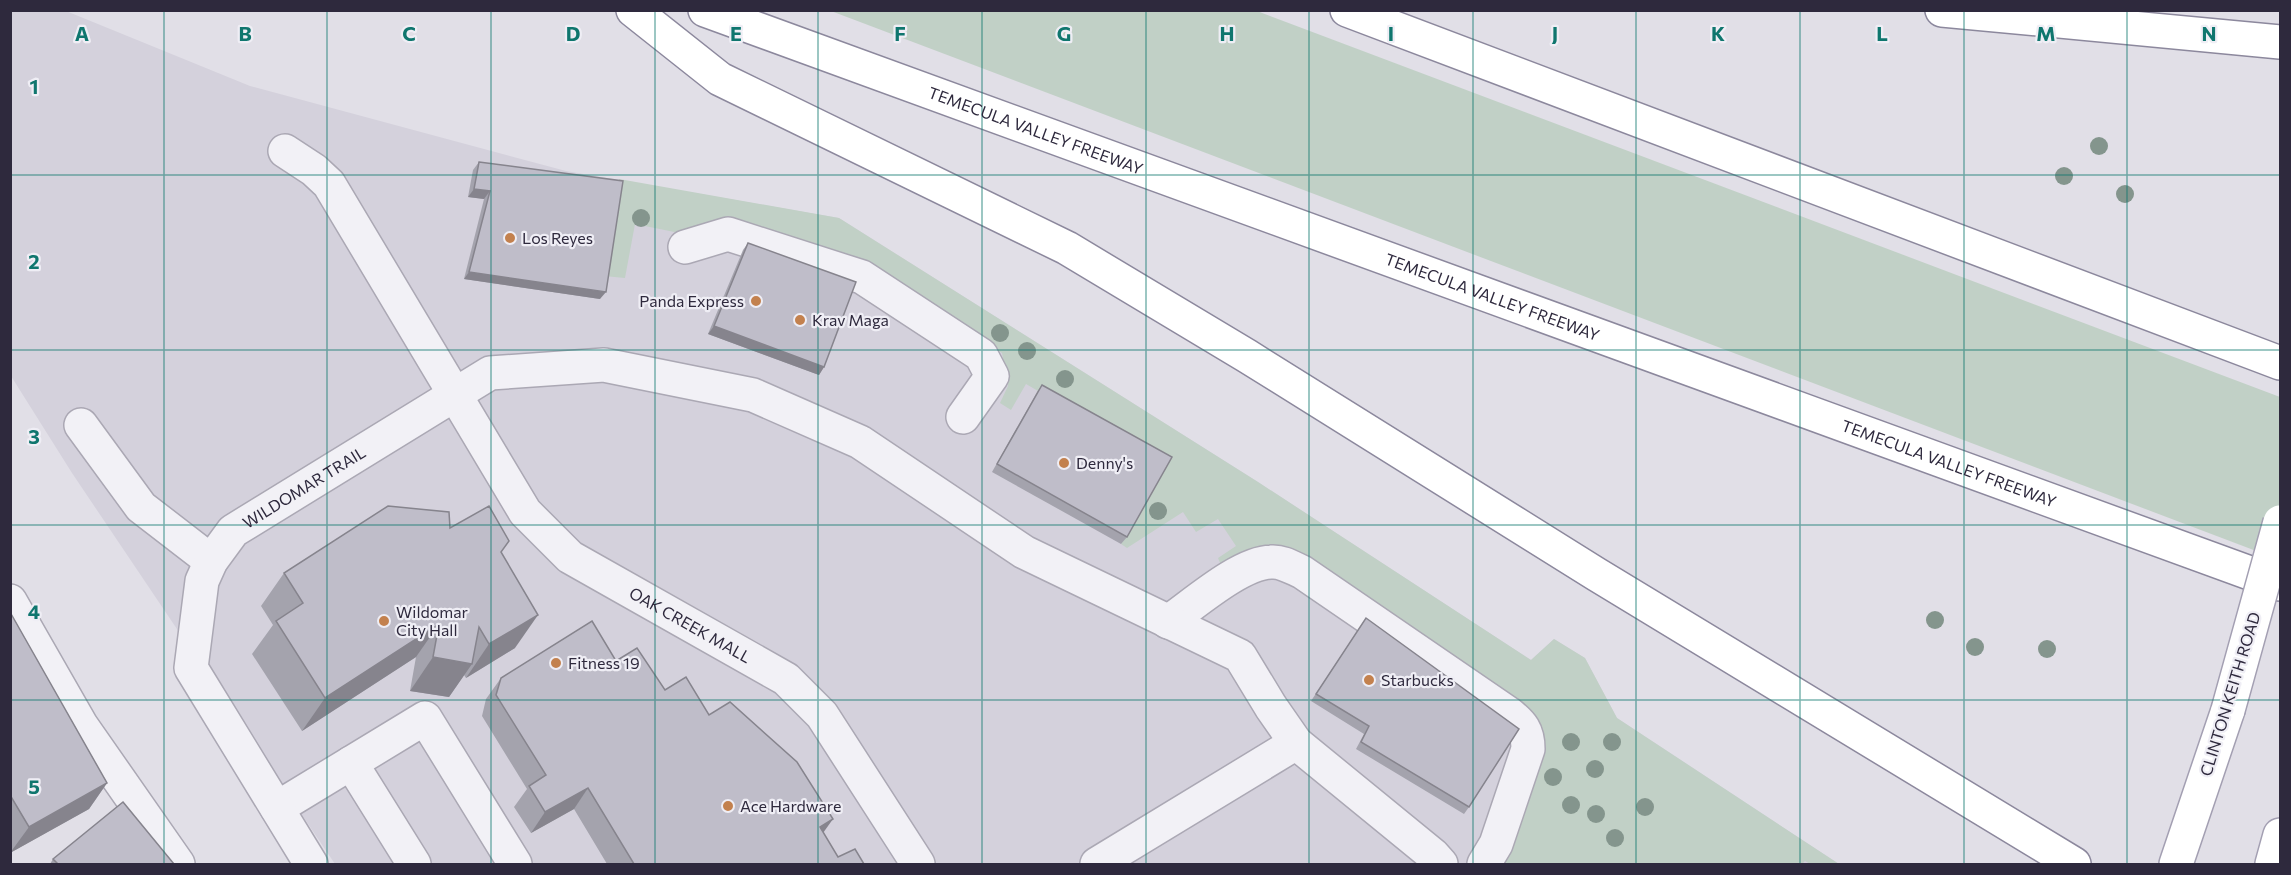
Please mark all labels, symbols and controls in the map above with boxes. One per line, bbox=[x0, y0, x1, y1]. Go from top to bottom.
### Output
text: A bbox=[75, 21, 89, 45]
text: B bbox=[238, 21, 252, 45]
text: C bbox=[402, 21, 416, 45]
text: D bbox=[566, 21, 580, 45]
text: E bbox=[730, 21, 742, 45]
text: F bbox=[894, 21, 906, 45]
text: G bbox=[1057, 21, 1071, 45]
text: H bbox=[1220, 21, 1235, 45]
text: I bbox=[1388, 21, 1394, 45]
text: J bbox=[1552, 21, 1558, 45]
text: K bbox=[1711, 21, 1725, 45]
text: L bbox=[1876, 21, 1888, 45]
text: M bbox=[2036, 21, 2056, 45]
text: N bbox=[2202, 21, 2217, 45]
text: 1 bbox=[29, 74, 39, 98]
street label: TEMECULA VALLEY FREEWAY bbox=[926, 82, 1146, 178]
place label: Los Reyes bbox=[522, 228, 593, 247]
marker: Los Reyes bbox=[503, 231, 517, 245]
text: 2 bbox=[28, 249, 40, 273]
street label: TEMECULA VALLEY FREEWAY bbox=[1383, 249, 1603, 344]
place label: Panda Express bbox=[639, 291, 744, 310]
marker: Panda Express bbox=[749, 294, 763, 308]
place label: Krav Maga bbox=[812, 310, 889, 329]
marker: Krav Maga bbox=[793, 313, 807, 327]
street label: TEMECULA VALLEY FREEWAY bbox=[1839, 415, 2060, 511]
text: 3 bbox=[28, 424, 40, 448]
street label: WILDOMAR TRAIL bbox=[239, 442, 369, 532]
place label: Denny's bbox=[1076, 453, 1133, 472]
marker: Denny's bbox=[1057, 456, 1071, 470]
street label: OAK CREEK MALL bbox=[626, 583, 755, 666]
text: 4 bbox=[28, 599, 40, 623]
place label: Wildomar City Hall bbox=[396, 602, 469, 639]
street label: CLINTON KEITH ROAD bbox=[2196, 610, 2264, 778]
marker: Wildomar City Hall bbox=[377, 614, 391, 628]
place label: Fitness 19 bbox=[568, 653, 640, 672]
marker: Fitness 19 bbox=[549, 656, 563, 670]
place label: Starbucks bbox=[1381, 670, 1454, 689]
marker: Starbucks bbox=[1362, 673, 1376, 687]
text: 5 bbox=[28, 774, 40, 798]
place label: Ace Hardware bbox=[740, 796, 841, 815]
marker: Ace Hardware bbox=[721, 799, 735, 813]

